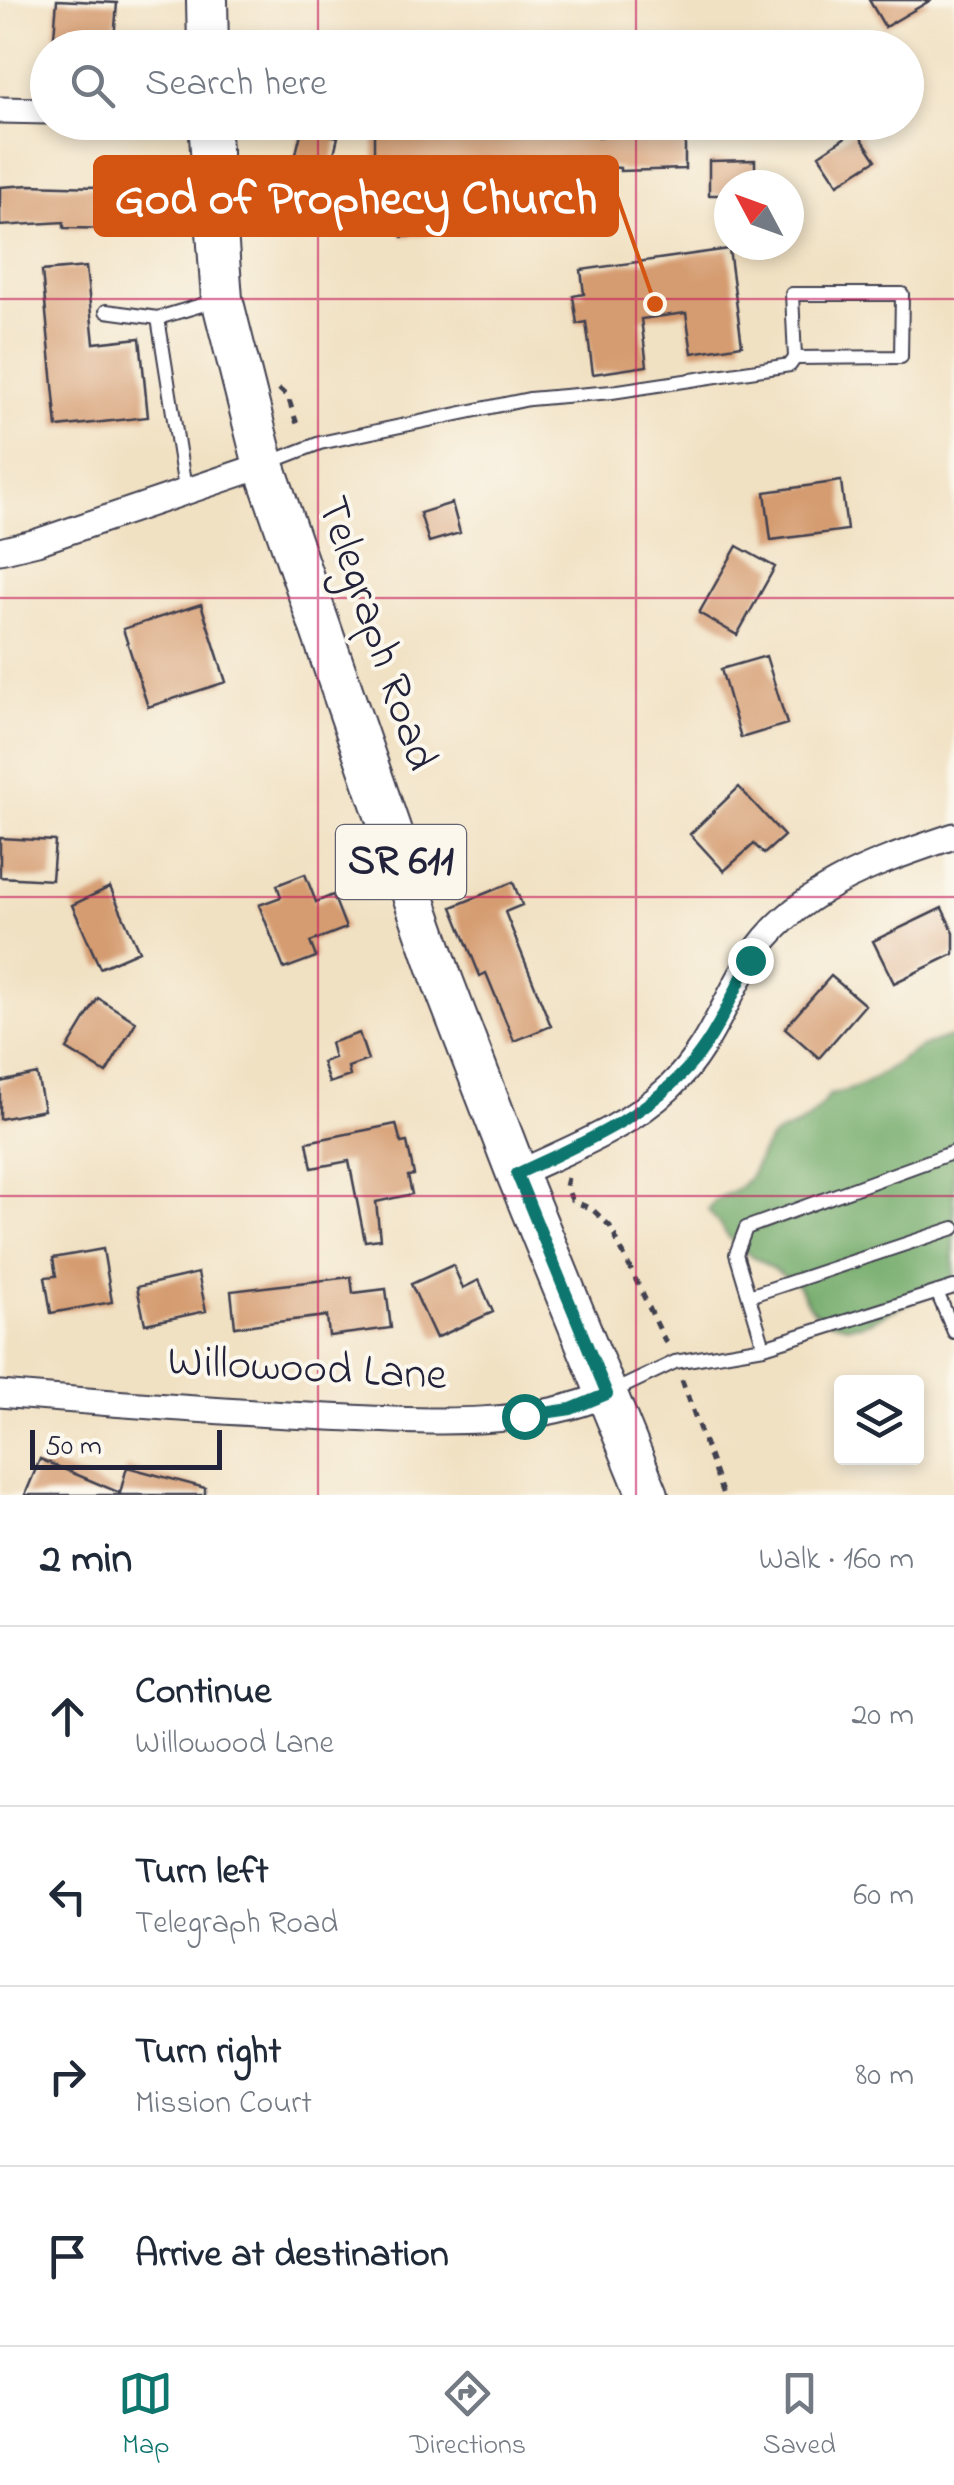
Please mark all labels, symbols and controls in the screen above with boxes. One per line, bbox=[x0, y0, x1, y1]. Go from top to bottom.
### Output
search box bbox=[30, 30, 924, 140]
text: Search here bbox=[145, 57, 327, 113]
icon: search bbox=[65, 58, 120, 113]
callout: God of Prophecy Church bbox=[95, 157, 617, 235]
text: God of Prophecy Church bbox=[115, 166, 597, 236]
north arrow bbox=[714, 170, 804, 260]
street label: Telegraph Road bbox=[296, 488, 453, 780]
road number: SR 611 bbox=[336, 825, 466, 899]
route end bbox=[728, 938, 774, 984]
street label: Willowood Lane bbox=[166, 1330, 449, 1410]
map controls bbox=[834, 1375, 924, 1465]
button: layers bbox=[834, 1375, 924, 1465]
route start bbox=[502, 1394, 548, 1440]
scale bar bbox=[30, 1425, 222, 1470]
text: 50 m bbox=[45, 1427, 102, 1468]
text: 2 min bbox=[40, 1530, 132, 1591]
text: Walk · 160 m bbox=[759, 1537, 914, 1584]
text: Continue bbox=[135, 1665, 271, 1721]
icon: ahead bbox=[40, 1689, 95, 1744]
text: 20 m bbox=[851, 1693, 914, 1740]
text: Willowood Lane bbox=[135, 1721, 334, 1768]
text: Turn left bbox=[135, 1845, 268, 1901]
icon: left bbox=[40, 1869, 95, 1924]
text: 60 m bbox=[853, 1873, 914, 1920]
text: Telegraph Road bbox=[135, 1901, 338, 1948]
text: Turn right bbox=[135, 2025, 281, 2081]
icon: right bbox=[40, 2049, 95, 2104]
text: 80 m bbox=[855, 2053, 914, 2100]
text: Mission Court bbox=[135, 2081, 312, 2128]
text: Arrive at destination bbox=[135, 2228, 449, 2284]
icon: arrive bbox=[40, 2229, 95, 2284]
tab: Map bbox=[118, 2366, 173, 2467]
tab: Directions bbox=[410, 2366, 526, 2467]
tab: Saved bbox=[763, 2366, 836, 2467]

